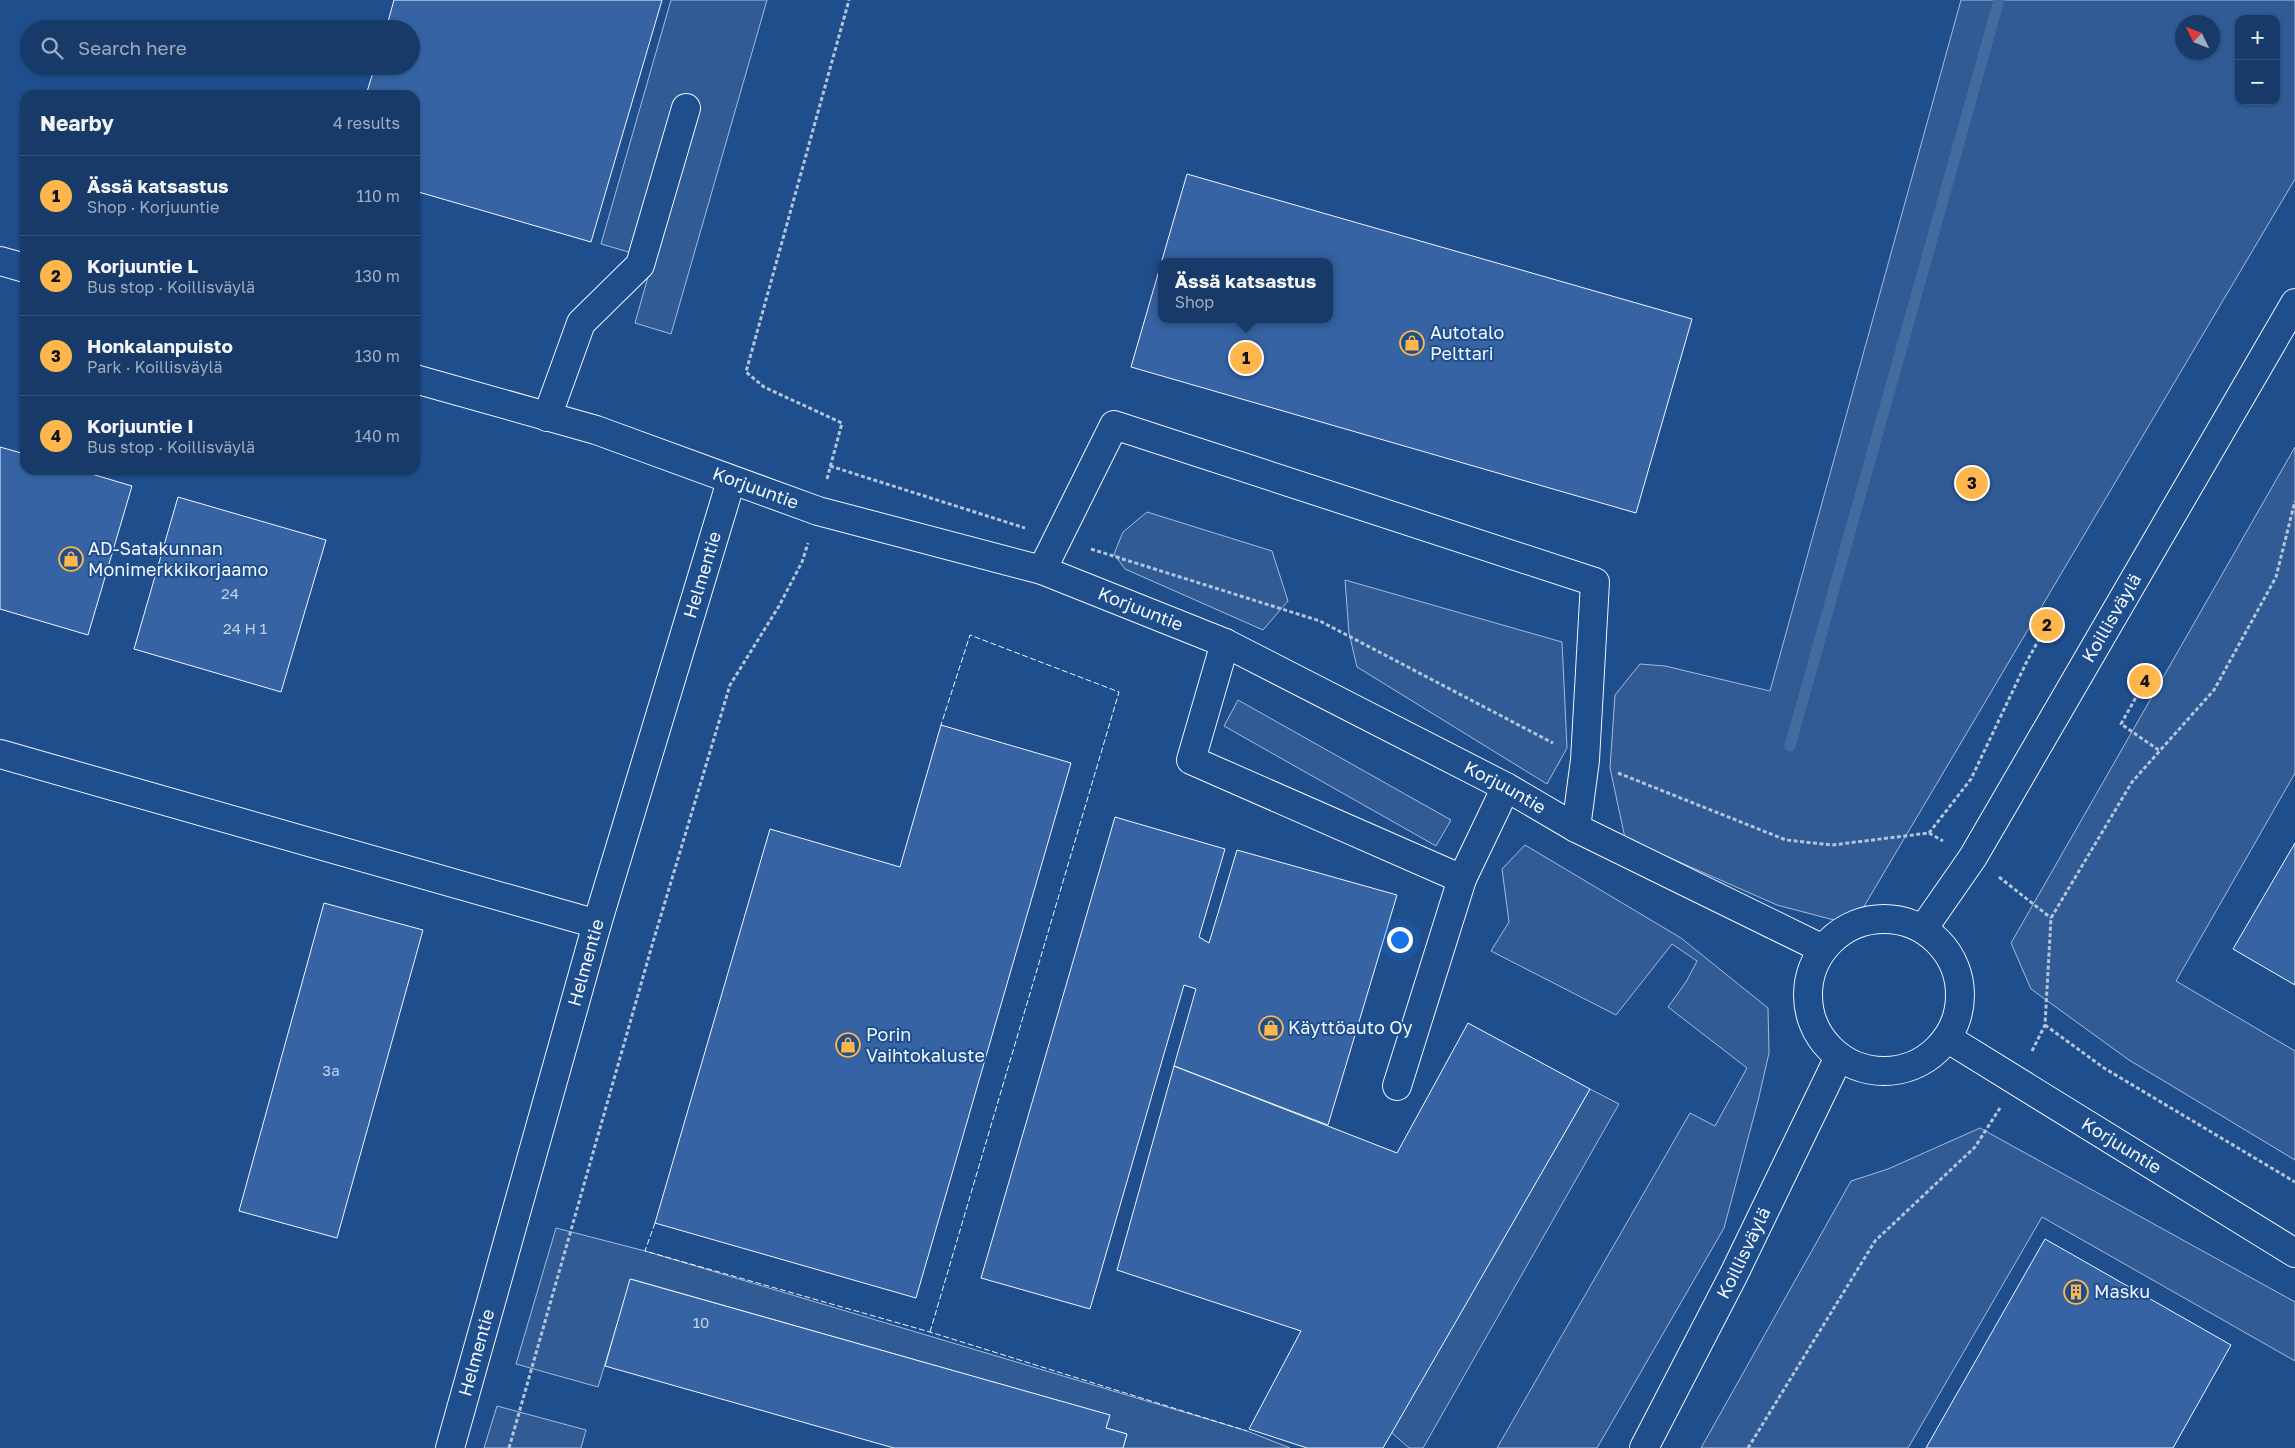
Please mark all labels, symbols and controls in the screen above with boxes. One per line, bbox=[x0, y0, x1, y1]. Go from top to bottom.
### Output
north arrow bbox=[2175, 15, 2220, 60]
map controls bbox=[2235, 15, 2280, 105]
button: + bbox=[2235, 15, 2280, 60]
search box bbox=[20, 20, 420, 75]
icon: search bbox=[38, 34, 66, 62]
text: Search here bbox=[78, 36, 187, 59]
button: − bbox=[2235, 60, 2280, 105]
text: Nearby bbox=[40, 110, 114, 136]
text: 4 results bbox=[333, 113, 400, 133]
text: Ässä katsastus bbox=[87, 174, 229, 197]
text: 1 bbox=[52, 186, 60, 206]
text: 110 m bbox=[356, 186, 400, 206]
text: Shop · Korjuuntie bbox=[87, 197, 219, 217]
text: Korjuuntie L bbox=[87, 254, 198, 277]
popup bbox=[1158, 258, 1333, 323]
text: 2 bbox=[51, 266, 61, 286]
text: 130 m bbox=[355, 266, 400, 286]
text: Ässä katsastus bbox=[1175, 269, 1316, 292]
text: Bus stop · Koillisväylä bbox=[87, 277, 255, 297]
text: Shop bbox=[1175, 292, 1214, 312]
place label: Autotalo Pelttari bbox=[1430, 321, 1504, 364]
shop icon: Autotalo Pelttari bbox=[1399, 330, 1425, 356]
text: Honkalanpuisto bbox=[87, 334, 233, 357]
pin: 1 bbox=[1230, 339, 1262, 377]
text: 3 bbox=[51, 346, 61, 366]
text: 130 m bbox=[355, 346, 400, 366]
text: Park · Koillisväylä bbox=[87, 357, 223, 377]
text: Korjuuntie I bbox=[87, 414, 194, 437]
text: 4 bbox=[51, 426, 61, 446]
text: 140 m bbox=[354, 426, 400, 446]
text: Bus stop · Koillisväylä bbox=[87, 437, 255, 457]
street label: Korjuuntie bbox=[710, 462, 802, 513]
pin: 3 bbox=[1956, 464, 1988, 502]
street label: Helmentie bbox=[678, 528, 725, 621]
place label: AD-Satakunnan Monimerkkikorjaamo bbox=[88, 537, 268, 580]
shop icon: AD-Satakunnan Monimerkkikorjaamo bbox=[58, 546, 84, 572]
street label: Koillisväylä bbox=[2077, 569, 2145, 666]
street label: Korjuuntie bbox=[1095, 581, 1187, 635]
house number: 24 bbox=[221, 584, 239, 602]
pin: 2 bbox=[2031, 606, 2063, 644]
house number: 24 H 1 bbox=[223, 619, 267, 637]
pin: 4 bbox=[2129, 662, 2161, 700]
street label: Korjuuntie bbox=[1461, 755, 1550, 818]
street label: Helmentie bbox=[562, 916, 608, 1009]
your location bbox=[1387, 927, 1413, 953]
shop icon: Käyttöauto Oy bbox=[1258, 1015, 1284, 1041]
place label: Käyttöauto Oy bbox=[1288, 1016, 1413, 1038]
place label: Porin Vaihtokaluste bbox=[866, 1023, 985, 1066]
shop icon: Porin Vaihtokaluste bbox=[835, 1032, 861, 1058]
house number: 3a bbox=[322, 1061, 340, 1079]
street label: Korjuuntie bbox=[2078, 1112, 2166, 1178]
street label: Koillisväylä bbox=[1711, 1203, 1775, 1302]
building icon: Masku bbox=[2063, 1279, 2089, 1305]
place label: Masku bbox=[2094, 1280, 2150, 1302]
street label: Helmentie bbox=[453, 1306, 498, 1399]
house number: 10 bbox=[693, 1313, 709, 1331]

